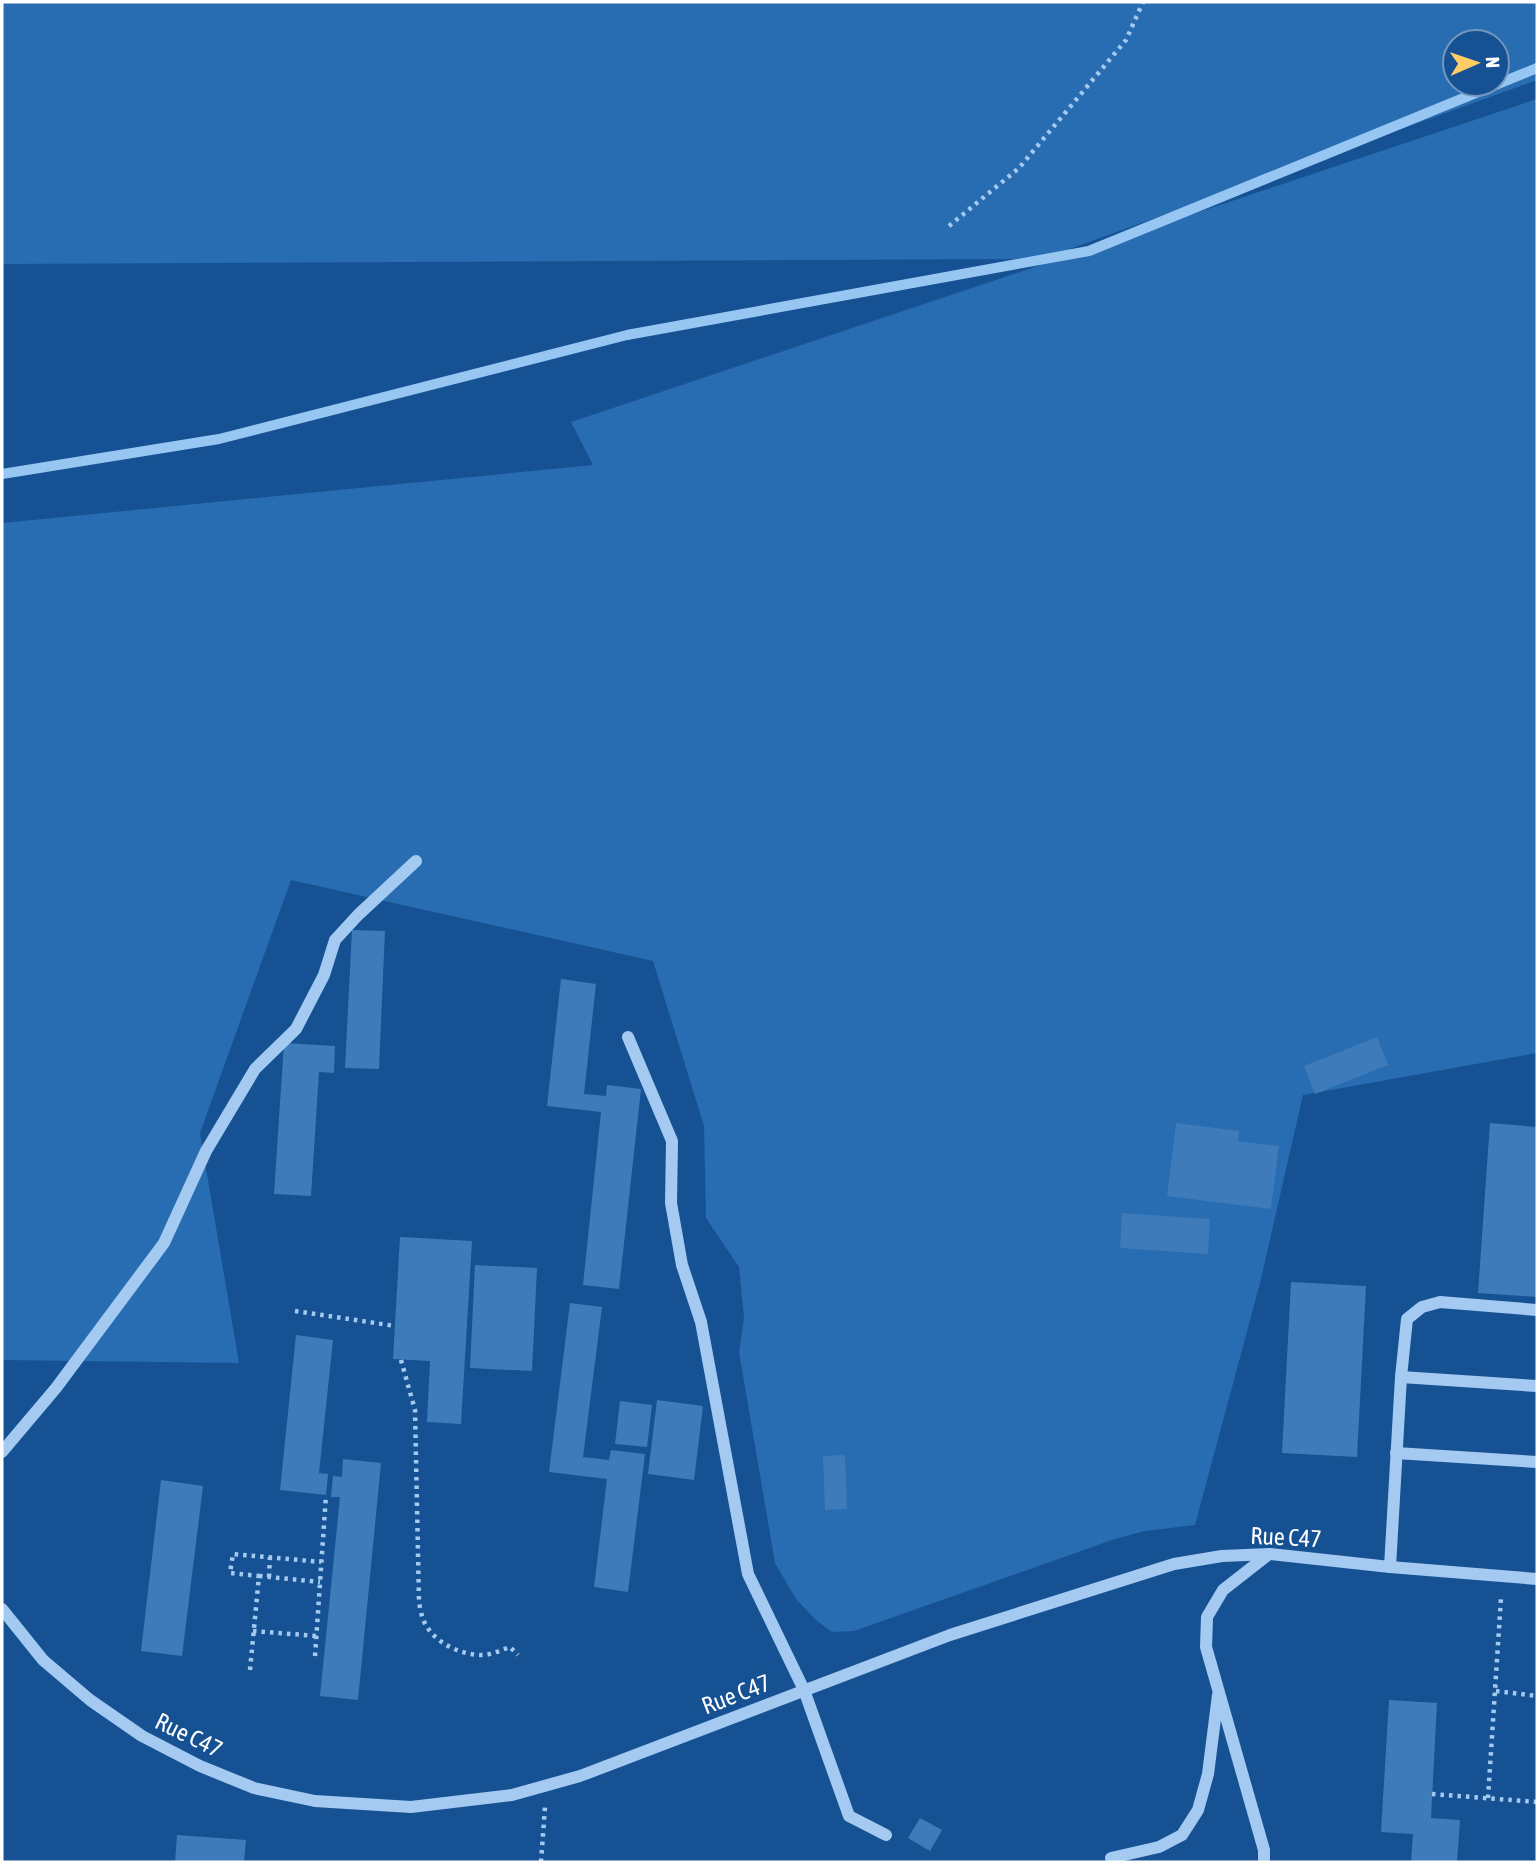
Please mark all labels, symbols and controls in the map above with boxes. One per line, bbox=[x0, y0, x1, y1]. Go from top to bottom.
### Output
north arrow bbox=[1441, 28, 1511, 98]
text: N bbox=[1482, 56, 1504, 68]
street label: Rue C47 bbox=[1250, 1522, 1322, 1552]
street label: Rue C47 bbox=[698, 1669, 774, 1719]
street label: Rue C47 bbox=[151, 1707, 227, 1763]

